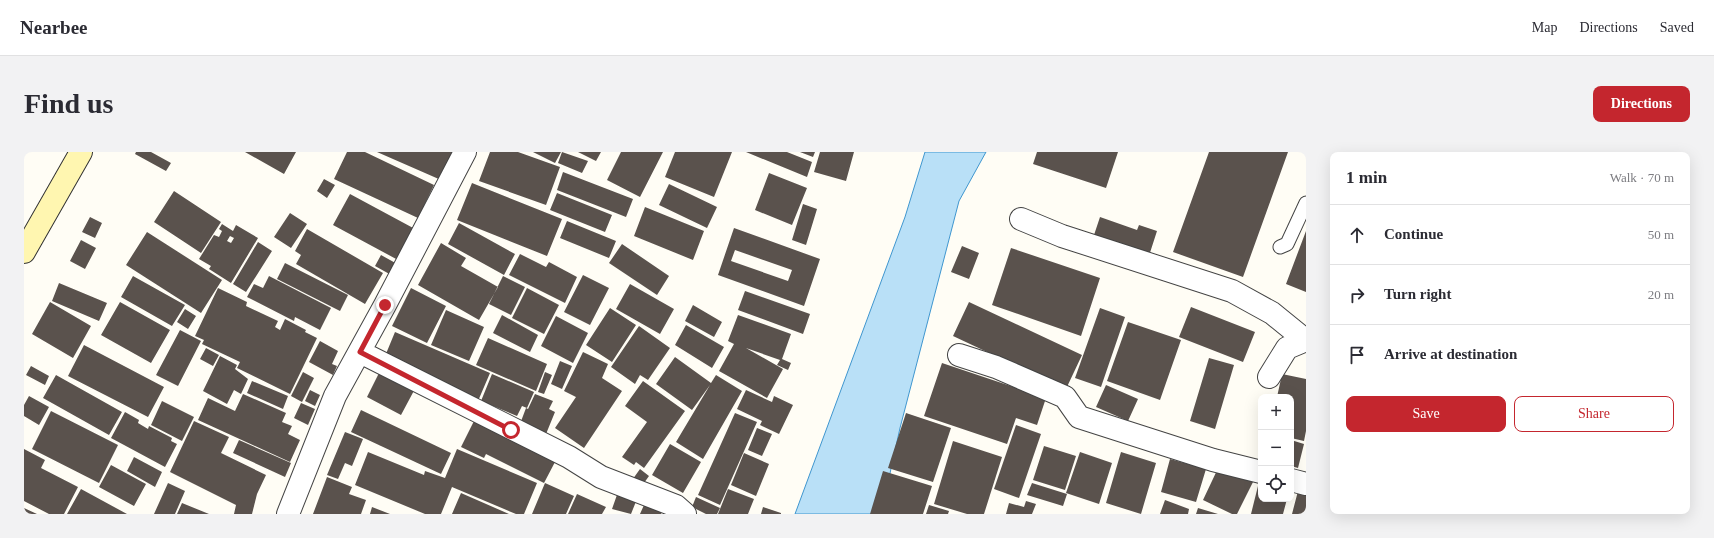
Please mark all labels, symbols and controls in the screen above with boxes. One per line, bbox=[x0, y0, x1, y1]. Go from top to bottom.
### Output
text: Nearbee bbox=[20, 17, 88, 38]
text: Map bbox=[1532, 20, 1557, 35]
text: Directions bbox=[1579, 20, 1638, 35]
text: Saved bbox=[1660, 20, 1694, 35]
button: Directions bbox=[1593, 86, 1690, 122]
text: Find us bbox=[24, 88, 114, 119]
text: 1 min bbox=[1346, 168, 1387, 187]
text: Walk · 70 m bbox=[1610, 170, 1674, 185]
icon: ahead bbox=[1346, 224, 1368, 246]
text: Continue bbox=[1384, 226, 1443, 242]
text: 50 m bbox=[1648, 227, 1674, 242]
icon: right bbox=[1346, 284, 1368, 306]
text: Turn right bbox=[1384, 286, 1451, 302]
text: 20 m bbox=[1648, 287, 1674, 302]
route end bbox=[376, 296, 394, 314]
icon: arrive bbox=[1346, 344, 1368, 366]
text: Arrive at destination bbox=[1384, 346, 1517, 362]
map controls bbox=[1258, 394, 1294, 502]
button: + bbox=[1258, 394, 1294, 430]
button: Save bbox=[1346, 396, 1506, 432]
button: Share bbox=[1514, 396, 1674, 432]
route start bbox=[502, 421, 520, 439]
button: − bbox=[1258, 430, 1294, 466]
button: locate bbox=[1258, 466, 1294, 502]

